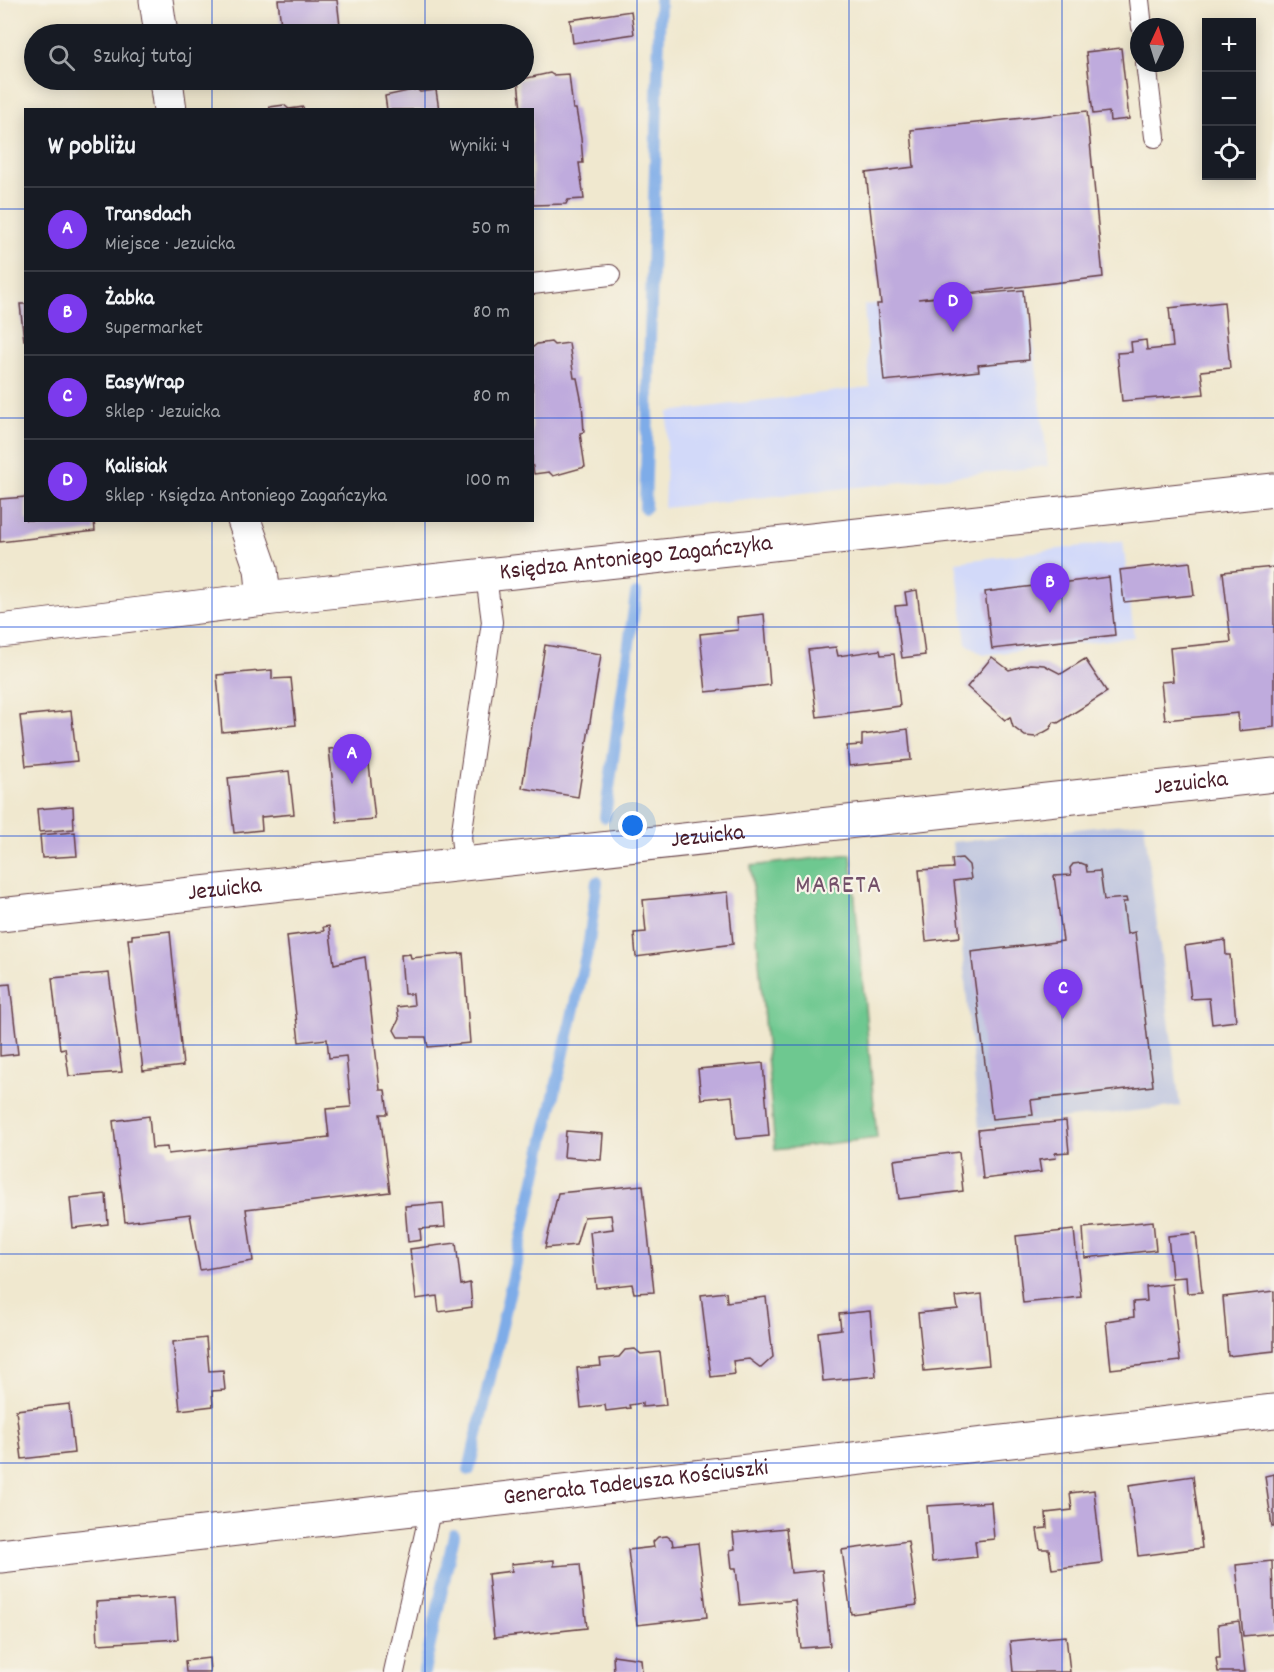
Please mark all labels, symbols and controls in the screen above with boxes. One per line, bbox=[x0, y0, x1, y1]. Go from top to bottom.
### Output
north arrow bbox=[1130, 18, 1184, 72]
map controls bbox=[1202, 18, 1256, 180]
button: + bbox=[1202, 18, 1256, 72]
search box bbox=[24, 24, 534, 90]
icon: search bbox=[45, 41, 78, 74]
text: Szukaj tutaj bbox=[93, 42, 192, 73]
button: − bbox=[1202, 72, 1256, 126]
button: locate bbox=[1202, 126, 1256, 180]
text: W pobliżu bbox=[48, 129, 136, 166]
text: Wyniki: 4 bbox=[449, 133, 510, 161]
text: Transdach bbox=[105, 200, 191, 231]
text: A bbox=[62, 215, 73, 243]
text: 50 m bbox=[472, 215, 510, 243]
text: Miejsce · Jezuicka bbox=[105, 231, 235, 259]
pin: D bbox=[934, 282, 972, 332]
text: Żabka bbox=[105, 284, 154, 315]
text: B bbox=[63, 299, 72, 327]
text: 80 m bbox=[473, 299, 510, 327]
text: Supermarket bbox=[105, 315, 203, 343]
text: EasyWrap bbox=[105, 368, 185, 399]
text: C bbox=[63, 383, 72, 411]
text: 80 m bbox=[473, 383, 510, 411]
text: Sklep · Jezuicka bbox=[105, 399, 220, 427]
text: Kalisiak bbox=[105, 452, 167, 483]
text: D bbox=[62, 467, 73, 495]
text: 100 m bbox=[466, 467, 510, 495]
text: Sklep · Księdza Antoniego Zagańczyka bbox=[105, 483, 387, 511]
street label: Księdza Antoniego Zagańczyka bbox=[498, 527, 775, 590]
pin: B bbox=[1030, 564, 1070, 613]
pin: A bbox=[332, 734, 372, 784]
street label: Jezuicka bbox=[1152, 763, 1230, 805]
your location bbox=[618, 811, 647, 840]
street label: Jezuicka bbox=[669, 816, 747, 858]
district label: MARETA bbox=[795, 868, 883, 905]
street label: Jezuicka bbox=[186, 869, 264, 911]
pin: C bbox=[1044, 970, 1082, 1019]
street label: Generała Tadeusza Kościuszki bbox=[502, 1452, 770, 1516]

